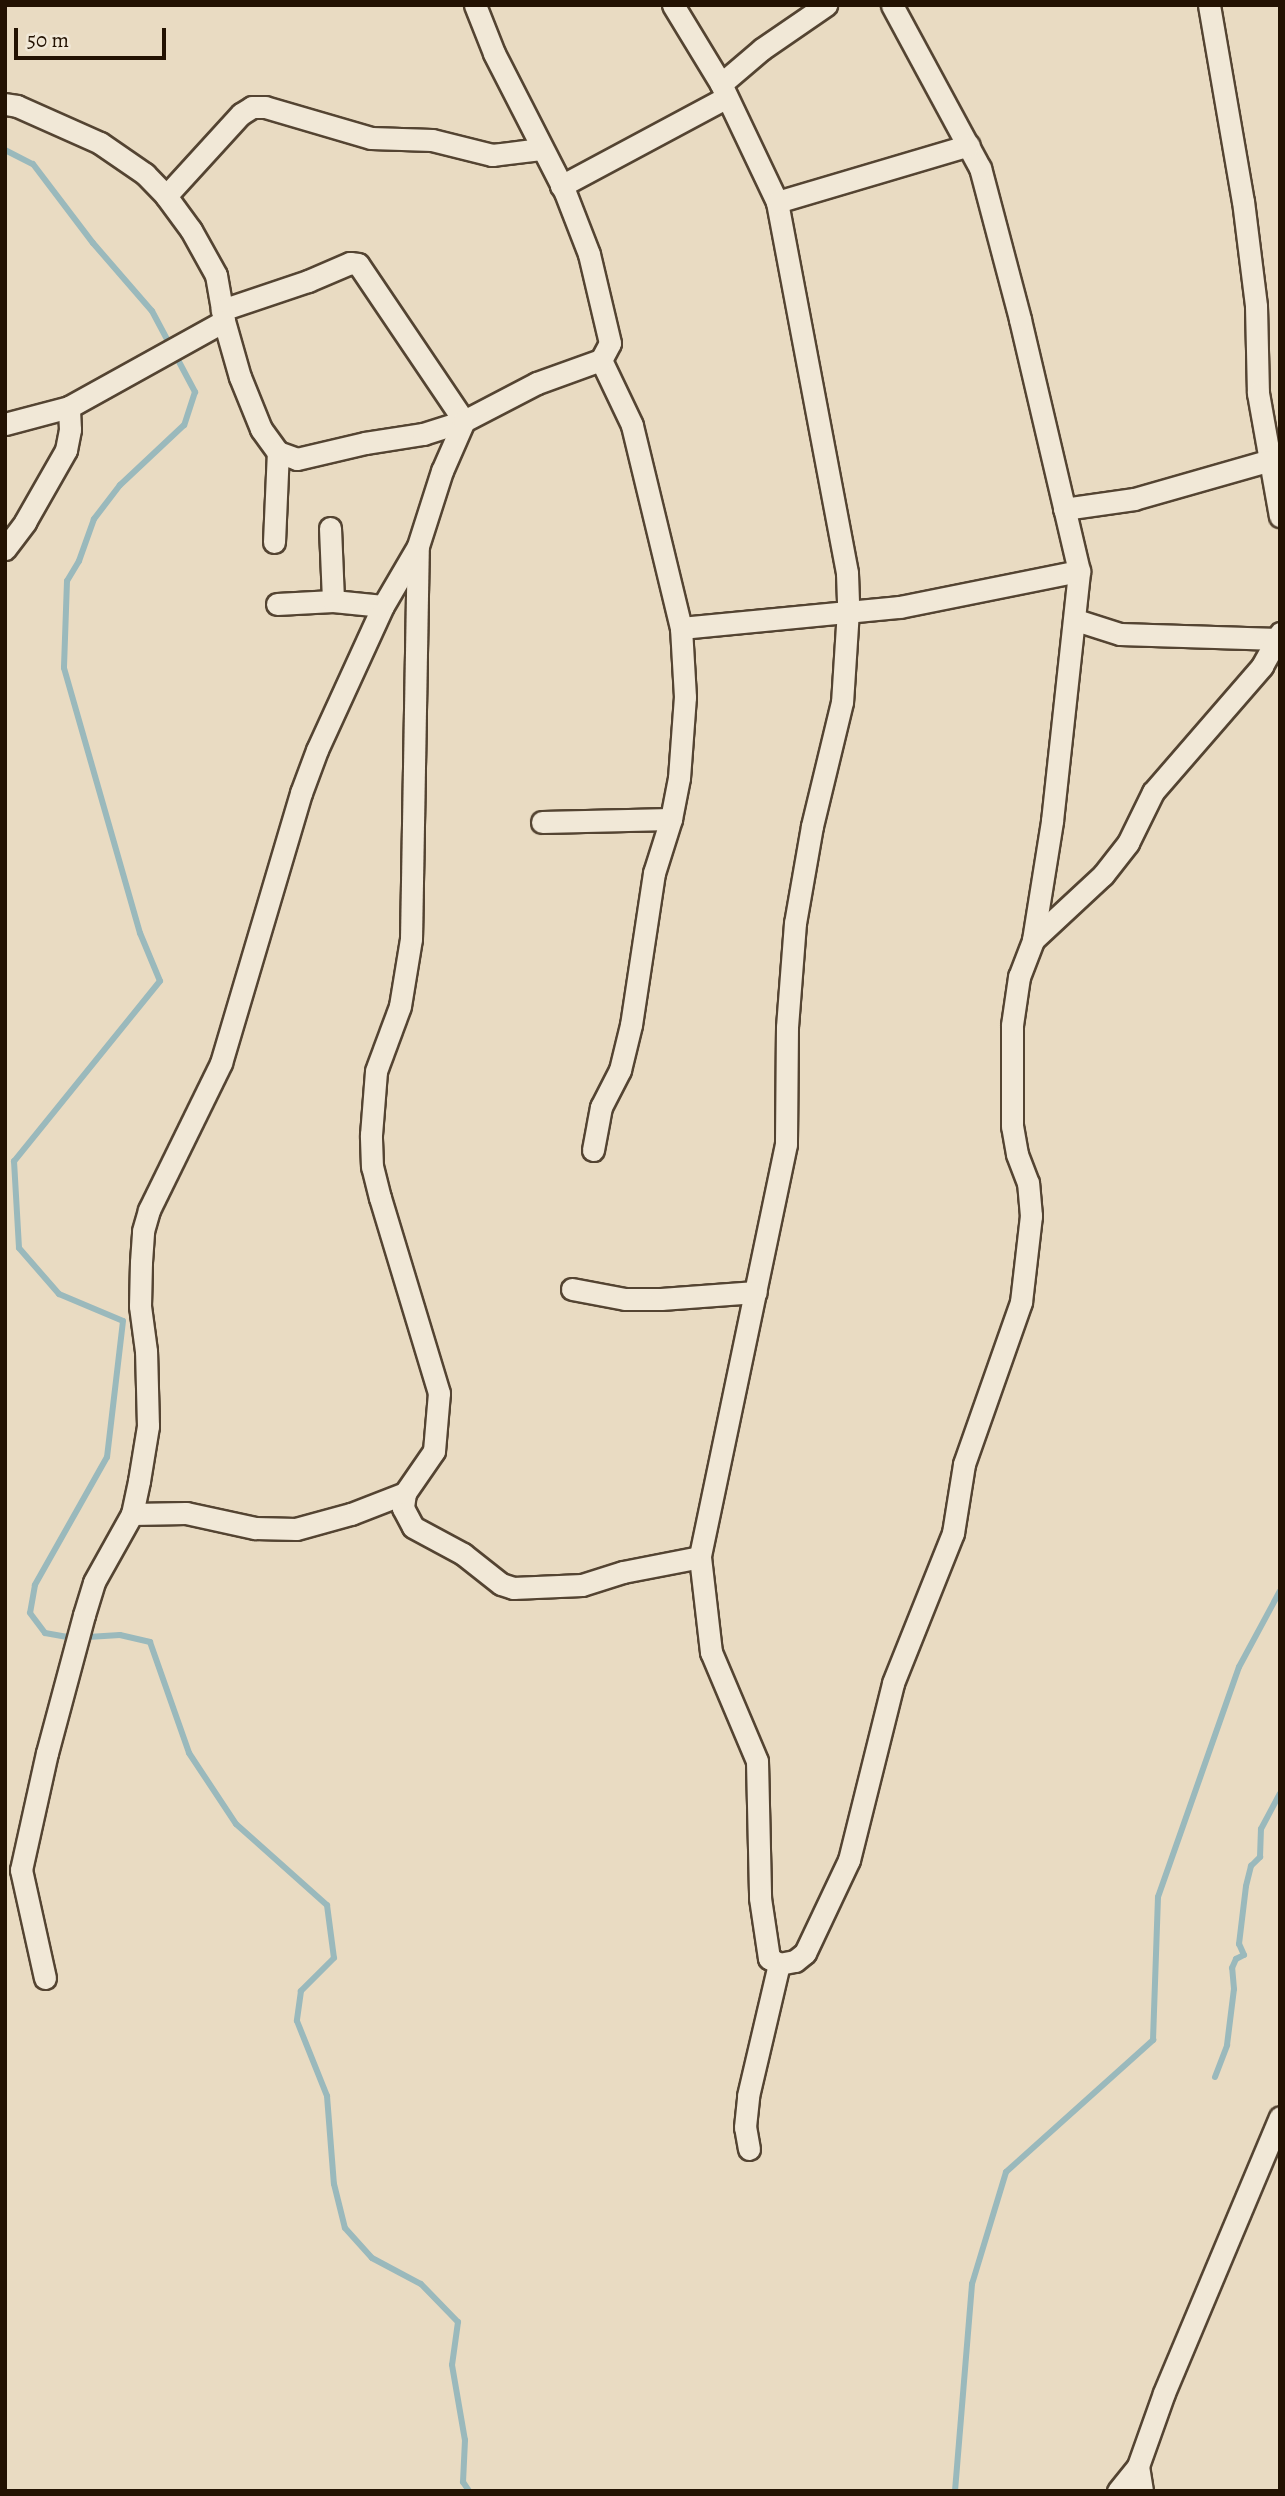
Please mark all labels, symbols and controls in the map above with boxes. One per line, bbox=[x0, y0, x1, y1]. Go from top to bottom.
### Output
scale bar bbox=[18, 14, 170, 58]
text: 50 m bbox=[27, 26, 69, 54]

